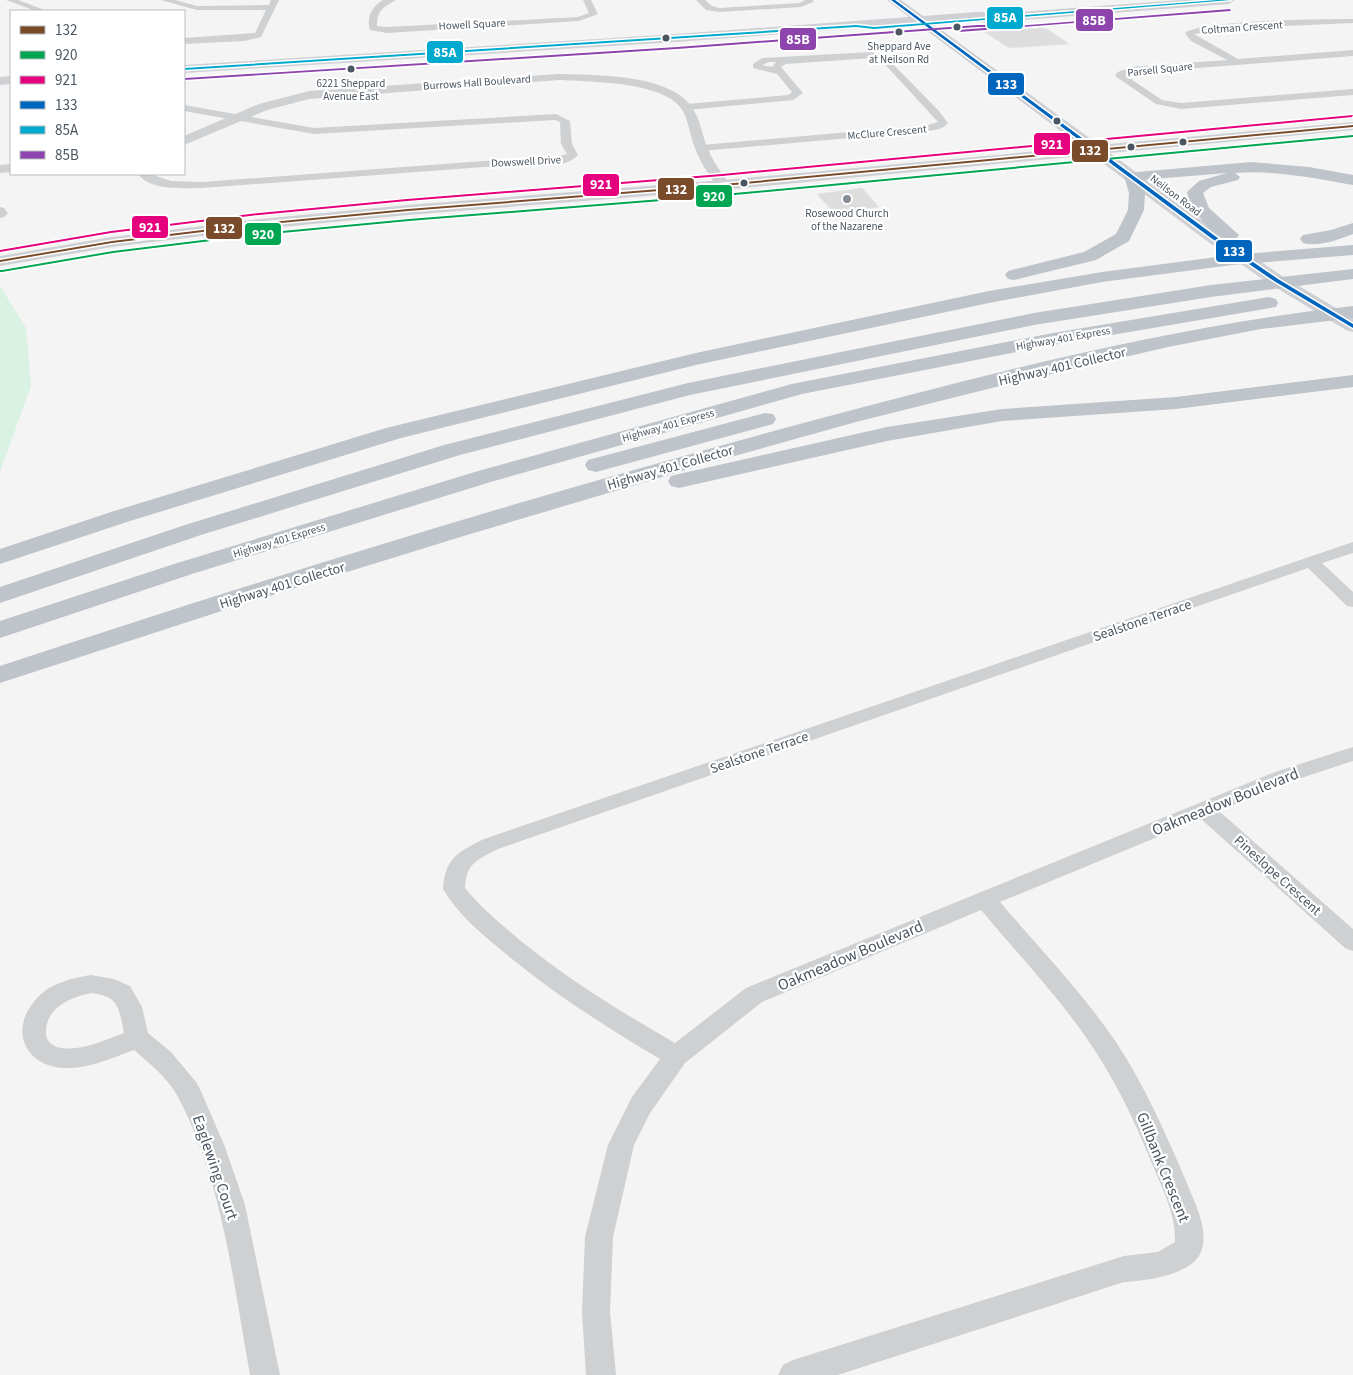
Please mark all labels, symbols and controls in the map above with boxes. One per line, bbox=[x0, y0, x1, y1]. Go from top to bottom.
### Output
line badge: 85A bbox=[986, 6, 1024, 30]
text: 85A bbox=[994, 8, 1017, 28]
line badge: 85B bbox=[1075, 8, 1114, 32]
legend bbox=[10, 10, 185, 175]
text: 85B bbox=[1082, 11, 1106, 31]
street label: Howell Square bbox=[438, 15, 506, 34]
street label: Coltman Crescent bbox=[1201, 17, 1284, 38]
text: 132 bbox=[55, 20, 77, 41]
unlabelled marker bbox=[952, 22, 962, 32]
line badge: 85B bbox=[779, 27, 817, 51]
marker: Sheppard Ave at Neilson Rd bbox=[894, 27, 904, 37]
text: 85B bbox=[786, 30, 810, 50]
unlabelled marker bbox=[661, 33, 671, 43]
place label: Sheppard Ave at Neilson Rd bbox=[867, 39, 931, 67]
line badge: 85A bbox=[426, 40, 464, 64]
text: 85A bbox=[434, 43, 457, 63]
text: 920 bbox=[55, 45, 77, 66]
street label: Parsell Square bbox=[1127, 59, 1194, 80]
marker: 6221 Sheppard Avenue East bbox=[346, 64, 356, 74]
text: 921 bbox=[55, 70, 77, 91]
street label: Burrows Hall Boulevard bbox=[423, 71, 532, 94]
line badge: 133 bbox=[987, 72, 1025, 96]
text: 133 bbox=[995, 75, 1017, 95]
place label: 6221 Sheppard Avenue East bbox=[317, 76, 385, 104]
text: 133 bbox=[55, 95, 77, 116]
unlabelled marker bbox=[1052, 116, 1062, 126]
text: 85A bbox=[55, 120, 79, 141]
street label: McClure Crescent bbox=[847, 122, 928, 143]
line badge: 921 bbox=[1033, 132, 1071, 156]
text: 921 bbox=[1041, 135, 1063, 155]
unlabelled marker bbox=[1178, 137, 1188, 147]
line badge: 132 bbox=[1071, 139, 1109, 163]
text: 132 bbox=[1079, 141, 1101, 161]
unlabelled marker bbox=[1126, 142, 1136, 152]
text: 85B bbox=[55, 145, 79, 166]
street label: Dowswell Drive bbox=[491, 152, 562, 171]
street label: Neilson Road bbox=[1147, 171, 1204, 220]
line badge: 921 bbox=[582, 173, 620, 197]
text: 921 bbox=[590, 175, 612, 195]
line badge: 132 bbox=[657, 177, 695, 201]
unlabelled marker bbox=[739, 178, 749, 188]
text: 132 bbox=[665, 180, 687, 200]
line badge: 920 bbox=[695, 184, 733, 208]
text: 920 bbox=[703, 187, 725, 207]
marker: Rosewood Church of the Nazarene bbox=[841, 193, 853, 205]
place label: Rosewood Church of the Nazarene bbox=[805, 206, 889, 234]
line badge: 921 bbox=[131, 215, 169, 239]
line badge: 132 bbox=[205, 216, 243, 240]
text: 921 bbox=[139, 218, 161, 238]
text: 132 bbox=[213, 219, 235, 239]
line badge: 920 bbox=[244, 222, 282, 246]
text: 920 bbox=[252, 225, 274, 245]
line badge: 133 bbox=[1215, 239, 1253, 263]
text: 133 bbox=[1223, 242, 1245, 262]
street label: Highway 401 Express bbox=[1015, 323, 1112, 354]
street label: Highway 401 Collector bbox=[997, 343, 1128, 391]
street label: Highway 401 Express bbox=[620, 405, 716, 446]
street label: Highway 401 Collector bbox=[605, 440, 736, 496]
street label: Highway 401 Express bbox=[231, 519, 327, 562]
street label: Highway 401 Collector bbox=[217, 557, 348, 615]
street label: Sealstone Terrace bbox=[1090, 595, 1194, 647]
street label: Sealstone Terrace bbox=[707, 727, 811, 779]
street label: Oakmeadow Boulevard bbox=[1149, 762, 1302, 841]
street label: Pineslope Crescent bbox=[1229, 831, 1326, 921]
street label: Oakmeadow Boulevard bbox=[774, 915, 927, 997]
street label: Gillbank Crescent bbox=[1131, 1109, 1195, 1226]
street label: Eaglewing Court bbox=[187, 1112, 243, 1223]

